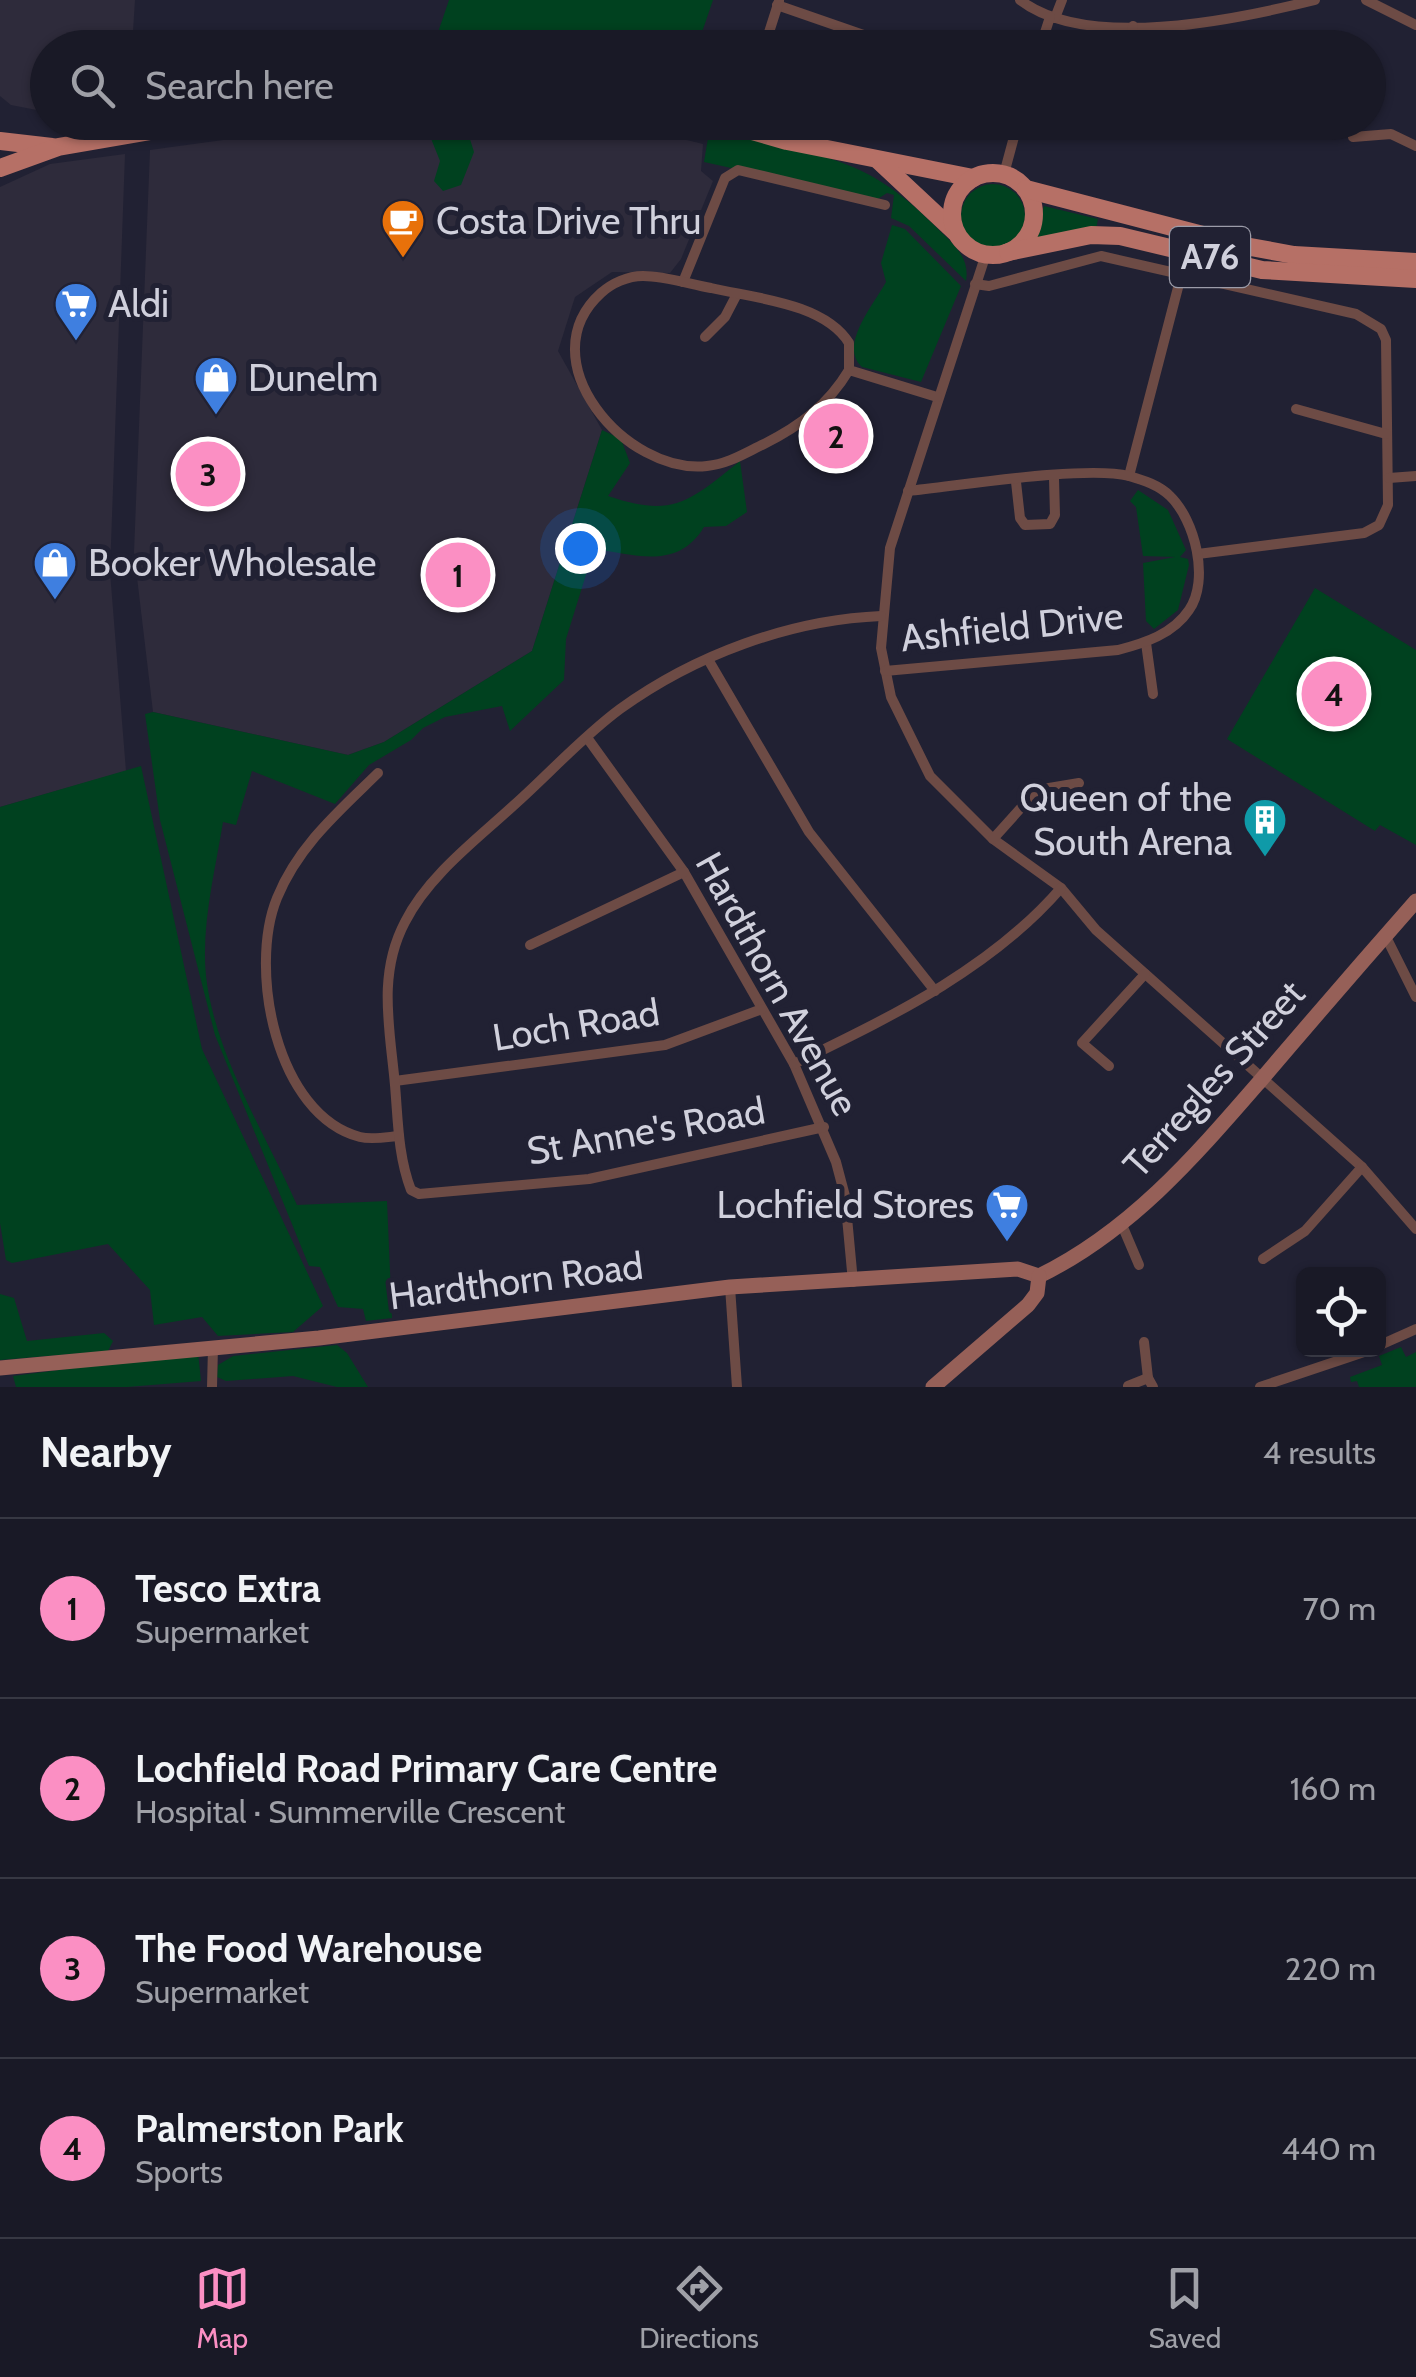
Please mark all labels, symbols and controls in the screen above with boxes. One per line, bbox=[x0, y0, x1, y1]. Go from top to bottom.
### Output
search box bbox=[30, 30, 1386, 140]
icon: search bbox=[65, 58, 120, 113]
text: Search here bbox=[145, 62, 334, 109]
place label: Costa Drive Thru bbox=[436, 197, 701, 244]
cafe icon: Costa Drive Thru bbox=[380, 198, 426, 259]
road number: A76 bbox=[1170, 227, 1250, 287]
place label: Aldi bbox=[108, 280, 169, 327]
supermarket icon: Aldi bbox=[53, 281, 99, 342]
place label: Dunelm bbox=[248, 354, 378, 401]
shop icon: Dunelm bbox=[193, 355, 239, 416]
pin: 2 bbox=[804, 398, 868, 474]
pin: 3 bbox=[176, 436, 240, 512]
your location bbox=[555, 523, 606, 574]
pin: 1 bbox=[426, 538, 490, 612]
place label: Booker Wholesale bbox=[88, 539, 377, 586]
shop icon: Booker Wholesale bbox=[32, 540, 78, 601]
street label: Ashfield Drive bbox=[898, 591, 1125, 662]
pin: 4 bbox=[1302, 656, 1366, 732]
place label: Queen of the South Arena bbox=[1020, 774, 1232, 865]
building icon: Queen of the South Arena bbox=[1242, 797, 1288, 858]
street label: Hardthorn Avenue bbox=[686, 844, 869, 1124]
street label: Terregles Street bbox=[1113, 970, 1314, 1187]
street label: Loch Road bbox=[489, 988, 663, 1061]
street label: St Anne's Road bbox=[523, 1086, 768, 1175]
place label: Lochfield Stores bbox=[716, 1181, 974, 1228]
supermarket icon: Lochfield Stores bbox=[984, 1182, 1030, 1243]
street label: Hardthorn Road bbox=[386, 1242, 646, 1319]
map controls bbox=[1296, 1267, 1386, 1357]
button: locate bbox=[1296, 1267, 1386, 1357]
text: Nearby bbox=[40, 1426, 172, 1478]
text: 4 results bbox=[1263, 1433, 1376, 1472]
text: Tesco Extra bbox=[135, 1565, 321, 1612]
text: 1 bbox=[67, 1589, 78, 1628]
text: 70 m bbox=[1303, 1589, 1376, 1628]
text: Supermarket bbox=[135, 1612, 309, 1651]
text: Lochfield Road Primary Care Centre bbox=[135, 1745, 717, 1792]
text: 2 bbox=[64, 1769, 81, 1808]
text: 160 m bbox=[1290, 1769, 1376, 1808]
text: Hospital · Summerville Crescent bbox=[135, 1792, 565, 1831]
text: The Food Warehouse bbox=[135, 1925, 482, 1972]
text: 3 bbox=[64, 1949, 81, 1988]
text: 220 m bbox=[1285, 1949, 1376, 1988]
text: Supermarket bbox=[135, 1972, 309, 2011]
text: Palmerston Park bbox=[135, 2105, 404, 2152]
text: 4 bbox=[63, 2129, 82, 2168]
text: 440 m bbox=[1281, 2129, 1376, 2168]
text: Sports bbox=[135, 2152, 223, 2191]
tab: Map bbox=[195, 2261, 250, 2355]
tab: Directions bbox=[639, 2261, 759, 2355]
tab: Saved bbox=[1149, 2261, 1221, 2355]

